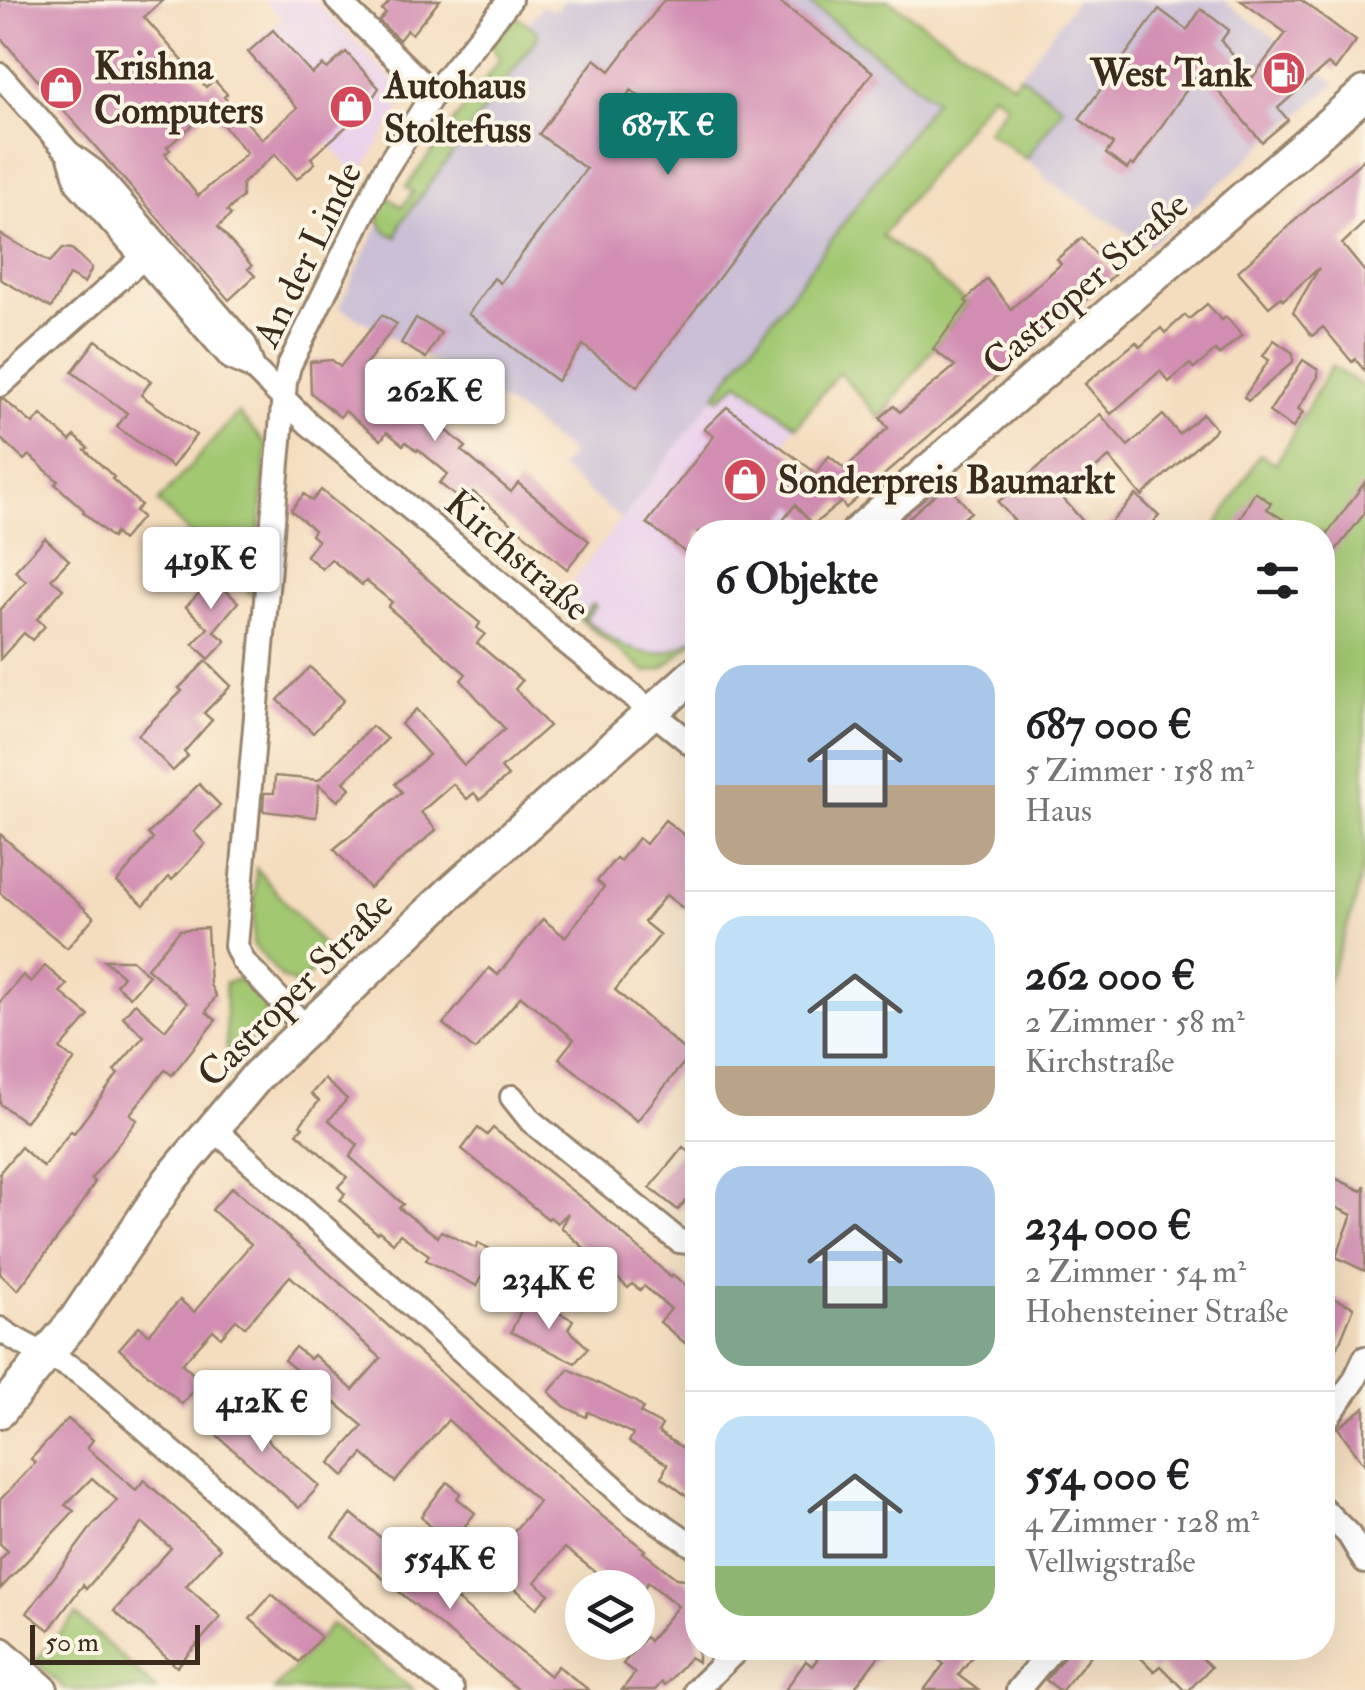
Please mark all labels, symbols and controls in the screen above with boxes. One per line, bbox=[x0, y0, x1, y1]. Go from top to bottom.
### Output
place label: Krishna Computers bbox=[94, 43, 264, 135]
place label: West Tank bbox=[1089, 50, 1253, 98]
fuel station icon: West Tank bbox=[1261, 50, 1307, 96]
place label: Autohaus Stoltefuss bbox=[382, 62, 531, 154]
shop icon: Krishna Computers bbox=[38, 65, 84, 111]
shop icon: Autohaus Stoltefuss bbox=[328, 84, 374, 130]
pin: 687K € bbox=[587, 93, 749, 178]
text: 687K € bbox=[621, 105, 715, 145]
street label: An der Linde bbox=[242, 154, 373, 356]
street label: Castroper Straße bbox=[973, 181, 1199, 386]
pin: 262K € bbox=[354, 359, 516, 444]
text: 262K € bbox=[387, 371, 483, 411]
shop icon: Sonderpreis Baumarkt bbox=[722, 457, 768, 503]
place label: Sonderpreis Baumarkt bbox=[778, 457, 1116, 505]
street label: Kirchstraße bbox=[435, 479, 600, 632]
pin: 419K € bbox=[130, 527, 292, 612]
text: 419K € bbox=[165, 539, 257, 579]
icon: filters bbox=[1250, 553, 1305, 608]
text: 6 Objekte bbox=[715, 554, 878, 606]
text: 687 000 € bbox=[1025, 699, 1192, 751]
icon: home bbox=[795, 705, 915, 825]
text: 5 Zimmer · 158 m² bbox=[1025, 751, 1254, 791]
text: Haus bbox=[1025, 791, 1092, 831]
street label: Castroper Straße bbox=[188, 882, 404, 1098]
text: 262 000 € bbox=[1025, 950, 1196, 1002]
icon: home bbox=[795, 956, 915, 1076]
text: 2 Zimmer · 58 m² bbox=[1025, 1002, 1245, 1042]
text: Kirchstraße bbox=[1025, 1042, 1174, 1082]
text: 234 000 € bbox=[1025, 1200, 1192, 1252]
icon: home bbox=[795, 1206, 915, 1326]
pin: 234K € bbox=[468, 1247, 630, 1332]
text: 2 Zimmer · 54 m² bbox=[1025, 1252, 1246, 1292]
text: 234K € bbox=[502, 1259, 596, 1299]
text: Hohensteiner Straße bbox=[1025, 1292, 1288, 1332]
pin: 412K € bbox=[181, 1370, 343, 1455]
text: 412K € bbox=[216, 1382, 308, 1422]
text: 554 000 € bbox=[1025, 1450, 1190, 1502]
icon: home bbox=[795, 1456, 915, 1576]
text: 4 Zimmer · 128 m² bbox=[1025, 1502, 1259, 1542]
pin: 554K € bbox=[369, 1527, 531, 1612]
text: 554K € bbox=[404, 1539, 496, 1579]
text: Vellwigstraße bbox=[1025, 1542, 1196, 1582]
map controls bbox=[565, 1570, 655, 1660]
button: layers bbox=[565, 1570, 655, 1660]
scale bar bbox=[30, 1620, 200, 1664]
text: 50 m bbox=[45, 1625, 99, 1660]

